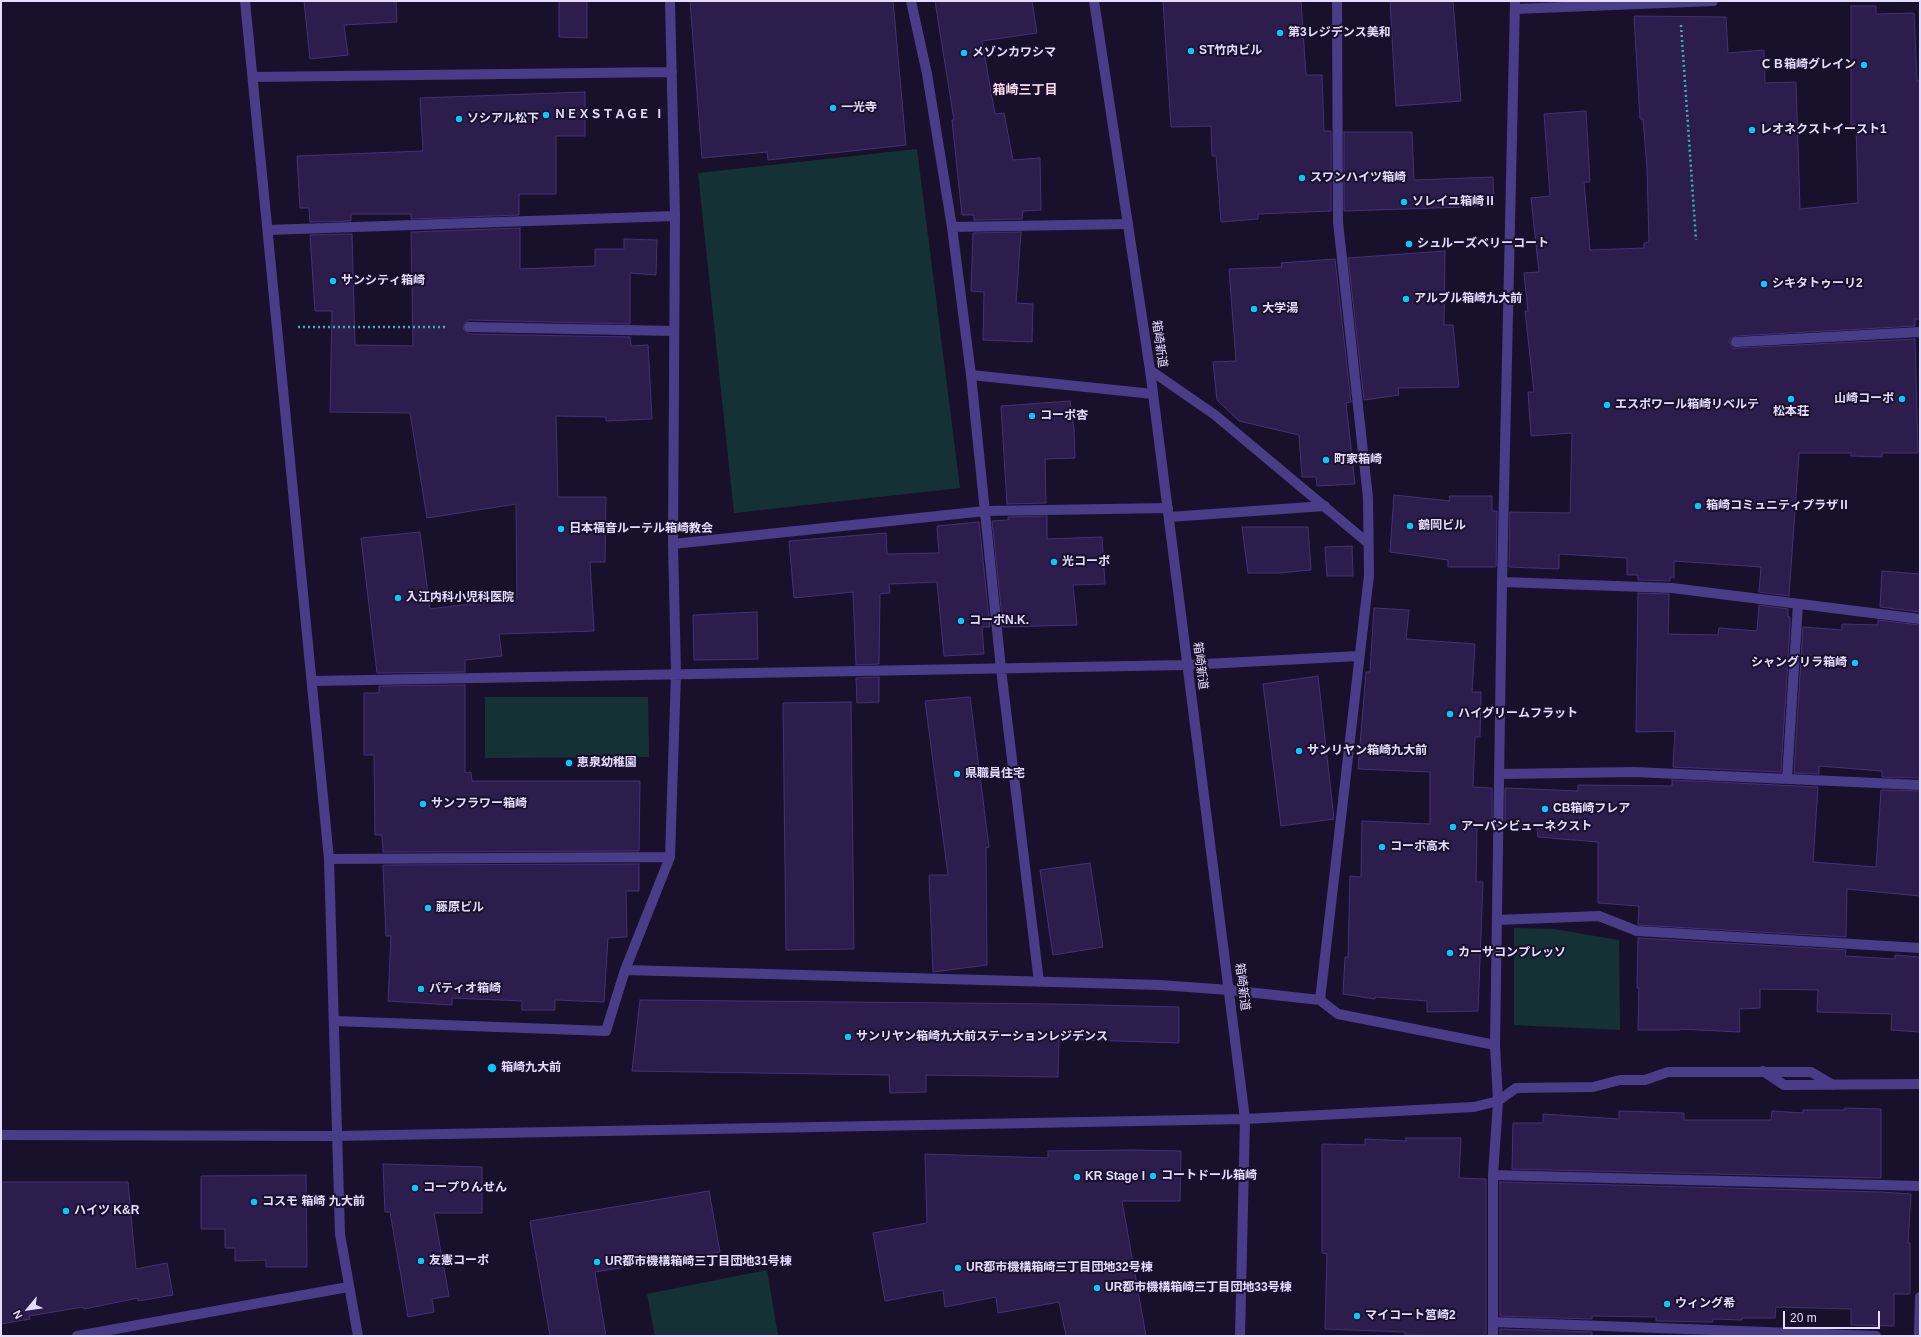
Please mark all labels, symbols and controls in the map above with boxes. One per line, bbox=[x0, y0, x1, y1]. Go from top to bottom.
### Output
place label: 第3レジデンス美和 bbox=[1288, 26, 1391, 40]
marker: 第3レジデンス美和 bbox=[1275, 28, 1285, 38]
place label: ST竹内ビル bbox=[1199, 44, 1262, 58]
place label: メゾンカワシマ bbox=[972, 46, 1056, 60]
marker: ST竹内ビル bbox=[1186, 46, 1196, 56]
marker: メゾンカワシマ bbox=[959, 48, 969, 58]
place label: ＣＢ箱崎グレイン bbox=[1760, 58, 1856, 72]
marker: ＣＢ箱崎グレイン bbox=[1859, 60, 1869, 70]
district label: 箱崎三丁目 bbox=[993, 82, 1057, 98]
place label: 一光寺 bbox=[841, 101, 877, 115]
marker: 一光寺 bbox=[828, 103, 838, 113]
place label: ＮＥＸＳＴＡＧＥ Ⅰ bbox=[554, 108, 665, 122]
marker: ＮＥＸＳＴＡＧＥ Ⅰ bbox=[541, 110, 551, 120]
place label: ソシアル松下 bbox=[467, 112, 539, 126]
marker: ソシアル松下 bbox=[454, 114, 464, 124]
place label: レオネクストイースト1 bbox=[1760, 123, 1887, 137]
marker: レオネクストイースト1 bbox=[1747, 125, 1757, 135]
place label: スワンハイツ箱崎 bbox=[1310, 171, 1406, 185]
marker: スワンハイツ箱崎 bbox=[1297, 173, 1307, 183]
place label: ソレイユ箱崎Ⅱ bbox=[1412, 195, 1496, 209]
marker: ソレイユ箱崎Ⅱ bbox=[1399, 197, 1409, 207]
place label: シュルーズベリーコート bbox=[1417, 237, 1549, 251]
marker: シュルーズベリーコート bbox=[1404, 239, 1414, 249]
place label: サンシティ箱崎 bbox=[341, 274, 425, 288]
marker: サンシティ箱崎 bbox=[328, 276, 338, 286]
place label: シキタトゥーリ2 bbox=[1772, 277, 1863, 291]
marker: シキタトゥーリ2 bbox=[1759, 279, 1769, 289]
place label: アルブル箱崎九大前 bbox=[1414, 292, 1522, 306]
marker: アルブル箱崎九大前 bbox=[1401, 294, 1411, 304]
place label: 大学湯 bbox=[1262, 302, 1298, 316]
marker: 大学湯 bbox=[1249, 304, 1259, 314]
street label: 箱崎新道 bbox=[1149, 319, 1169, 369]
place label: 山崎コーポ bbox=[1834, 392, 1894, 406]
marker: 松本荘 bbox=[1786, 394, 1796, 404]
marker: 山崎コーポ bbox=[1897, 394, 1907, 404]
place label: エスポワール箱崎リベルテ bbox=[1615, 398, 1759, 412]
marker: エスポワール箱崎リベルテ bbox=[1602, 400, 1612, 410]
place label: 松本荘 bbox=[1773, 405, 1809, 419]
place label: コーポ杏 bbox=[1040, 409, 1088, 423]
marker: コーポ杏 bbox=[1027, 411, 1037, 421]
place label: 町家箱崎 bbox=[1334, 453, 1382, 467]
marker: 町家箱崎 bbox=[1321, 455, 1331, 465]
place label: 箱崎コミュニティプラザⅡ bbox=[1706, 499, 1850, 513]
marker: 箱崎コミュニティプラザⅡ bbox=[1693, 501, 1703, 511]
place label: 鶴岡ビル bbox=[1418, 519, 1466, 533]
marker: 鶴岡ビル bbox=[1405, 521, 1415, 531]
place label: 日本福音ルーテル箱崎教会 bbox=[569, 522, 713, 536]
marker: 日本福音ルーテル箱崎教会 bbox=[556, 524, 566, 534]
place label: 光コーポ bbox=[1062, 555, 1110, 569]
marker: 光コーポ bbox=[1049, 557, 1059, 567]
place label: 入江内科小児科医院 bbox=[406, 591, 514, 605]
marker: 入江内科小児科医院 bbox=[393, 593, 403, 603]
place label: コーポN.K. bbox=[969, 614, 1029, 628]
marker: コーポN.K. bbox=[956, 616, 966, 626]
street label: 箱崎新道 bbox=[1190, 641, 1210, 691]
place label: シャングリラ箱崎 bbox=[1751, 656, 1847, 670]
marker: シャングリラ箱崎 bbox=[1850, 658, 1860, 668]
place label: ハイグリームフラット bbox=[1458, 707, 1578, 721]
marker: ハイグリームフラット bbox=[1445, 709, 1455, 719]
place label: サンリヤン箱崎九大前 bbox=[1307, 744, 1427, 758]
marker: サンリヤン箱崎九大前 bbox=[1294, 746, 1304, 756]
place label: 恵泉幼稚園 bbox=[577, 756, 637, 770]
marker: 恵泉幼稚園 bbox=[564, 758, 574, 768]
place label: 県職員住宅 bbox=[965, 767, 1025, 781]
marker: 県職員住宅 bbox=[952, 769, 962, 779]
place label: サンフラワー箱崎 bbox=[431, 797, 527, 811]
marker: サンフラワー箱崎 bbox=[418, 799, 428, 809]
place label: CB箱崎フレア bbox=[1553, 802, 1630, 816]
marker: CB箱崎フレア bbox=[1540, 804, 1550, 814]
place label: アーバンビューネクスト bbox=[1461, 820, 1592, 834]
marker: アーバンビューネクスト bbox=[1448, 822, 1458, 832]
place label: コーポ高木 bbox=[1390, 840, 1450, 854]
marker: コーポ高木 bbox=[1377, 842, 1387, 852]
place label: 藤原ビル bbox=[436, 901, 484, 915]
marker: 藤原ビル bbox=[423, 903, 433, 913]
place label: カーサコンプレッソ bbox=[1458, 946, 1566, 960]
marker: カーサコンプレッソ bbox=[1445, 948, 1455, 958]
street label: 箱崎新道 bbox=[1232, 962, 1252, 1012]
place label: パティオ箱崎 bbox=[429, 982, 501, 996]
marker: パティオ箱崎 bbox=[416, 984, 426, 994]
place label: サンリヤン箱崎九大前ステーションレジデンス bbox=[856, 1030, 1108, 1044]
marker: サンリヤン箱崎九大前ステーションレジデンス bbox=[843, 1032, 853, 1042]
place label: 箱崎九大前 bbox=[501, 1061, 561, 1075]
marker: 箱崎九大前 bbox=[486, 1062, 498, 1074]
place label: コートドール箱崎 bbox=[1161, 1169, 1257, 1183]
place label: KR Stage I bbox=[1085, 1170, 1145, 1184]
marker: コートドール箱崎 bbox=[1148, 1171, 1158, 1181]
marker: KR Stage I bbox=[1072, 1172, 1082, 1182]
place label: コープりんせん bbox=[423, 1181, 507, 1195]
marker: コープりんせん bbox=[410, 1183, 420, 1193]
place label: コスモ 箱崎 九大前 bbox=[262, 1195, 365, 1209]
marker: コスモ 箱崎 九大前 bbox=[249, 1197, 259, 1207]
place label: ハイツ K&R bbox=[74, 1204, 139, 1218]
marker: ハイツ K&R bbox=[61, 1206, 71, 1216]
place label: 友憲コーポ bbox=[429, 1254, 489, 1268]
place label: UR都市機構箱崎三丁目団地31号棟 bbox=[605, 1255, 792, 1269]
marker: 友憲コーポ bbox=[416, 1256, 426, 1266]
marker: UR都市機構箱崎三丁目団地31号棟 bbox=[592, 1257, 602, 1267]
place label: UR都市機構箱崎三丁目団地32号棟 bbox=[966, 1261, 1153, 1275]
marker: UR都市機構箱崎三丁目団地32号棟 bbox=[953, 1263, 963, 1273]
place label: UR都市機構箱崎三丁目団地33号棟 bbox=[1105, 1281, 1292, 1295]
marker: UR都市機構箱崎三丁目団地33号棟 bbox=[1092, 1283, 1102, 1293]
north arrow bbox=[8, 1289, 48, 1329]
place label: ウィング希 bbox=[1675, 1297, 1735, 1311]
marker: ウィング希 bbox=[1662, 1299, 1672, 1309]
scale bar bbox=[1785, 1303, 1882, 1329]
text: N bbox=[10, 1308, 25, 1321]
place label: マイコート筥崎2 bbox=[1365, 1309, 1456, 1323]
marker: マイコート筥崎2 bbox=[1352, 1311, 1362, 1321]
text: 20 m bbox=[1790, 1311, 1817, 1325]

